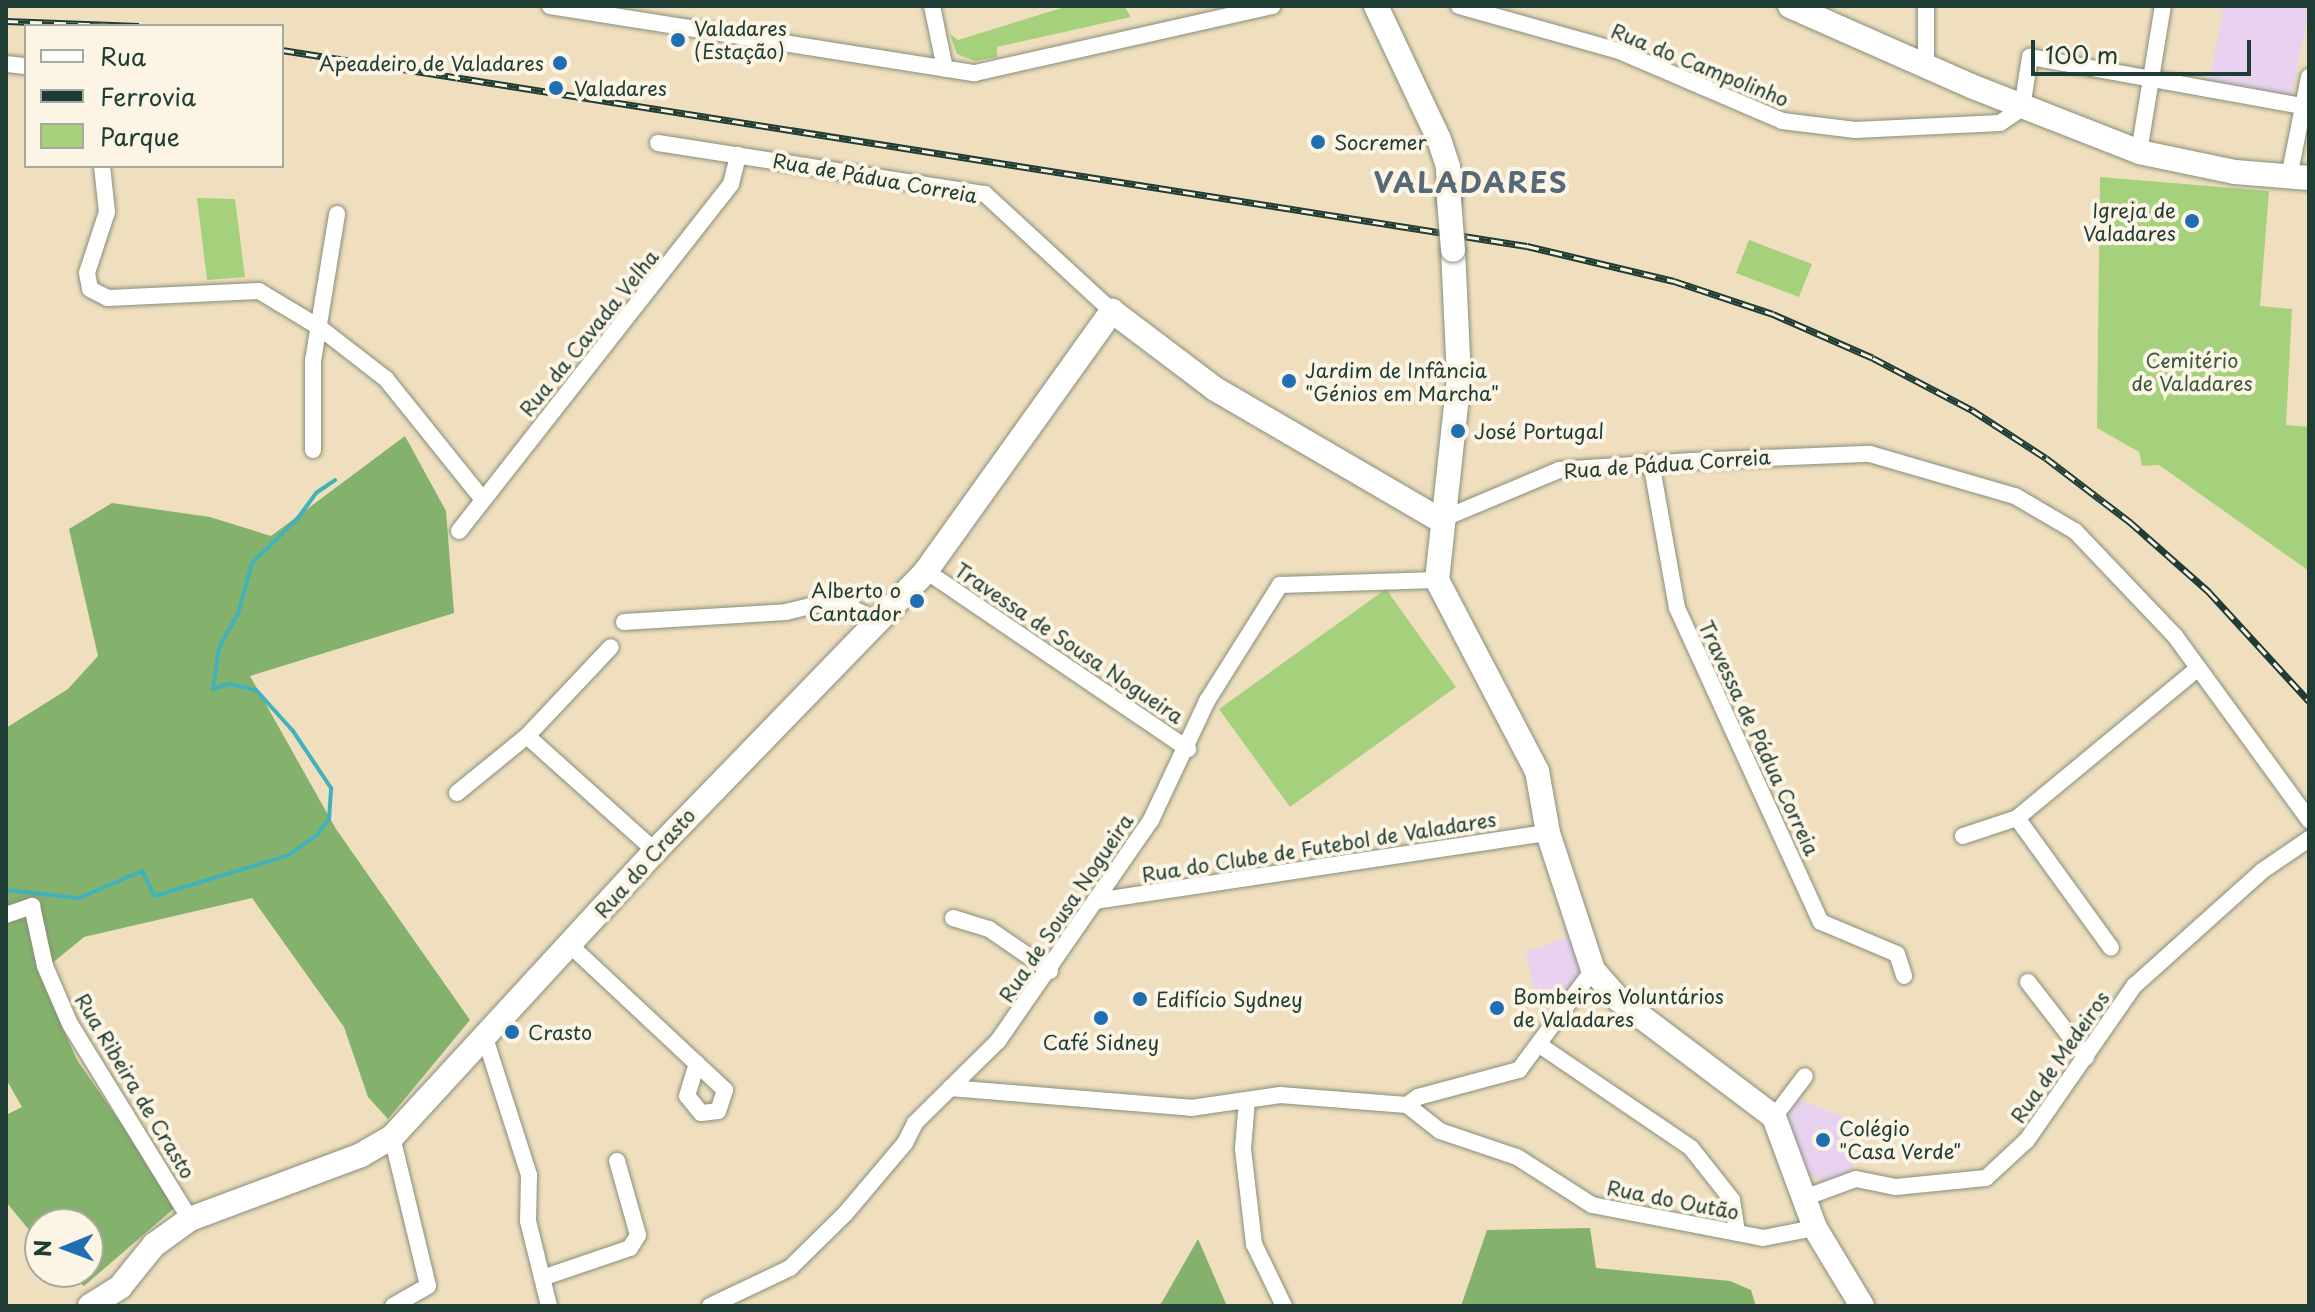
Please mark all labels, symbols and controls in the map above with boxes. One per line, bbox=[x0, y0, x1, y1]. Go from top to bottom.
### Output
place label: Valadares (Estação) bbox=[694, 16, 787, 63]
street label: Rua do Campolinho bbox=[1608, 19, 1792, 111]
legend bbox=[24, 24, 284, 168]
scale bar bbox=[2035, 24, 2255, 74]
marker: Valadares (Estação) bbox=[669, 31, 687, 49]
text: 100 m bbox=[2045, 36, 2118, 72]
text: Rua bbox=[100, 38, 146, 74]
place label: Apeadeiro de Valadares bbox=[318, 51, 544, 75]
marker: Apeadeiro de Valadares bbox=[551, 54, 569, 72]
place label: Valadares bbox=[574, 76, 667, 100]
marker: Valadares bbox=[545, 77, 567, 99]
text: Ferrovia bbox=[100, 78, 196, 114]
text: Parque bbox=[100, 118, 180, 154]
place label: Socremer bbox=[1334, 130, 1427, 154]
marker: Socremer bbox=[1309, 133, 1327, 151]
street label: Rua de Pádua Correia bbox=[769, 148, 981, 208]
district label: VALADARES bbox=[1374, 165, 1568, 199]
place label: Igreja de Valadares bbox=[2083, 198, 2176, 245]
marker: Igreja de Valadares bbox=[2183, 212, 2201, 230]
street label: Rua da Cavada Velha bbox=[515, 245, 663, 421]
park label: Cemitério de Valadares bbox=[2131, 349, 2253, 396]
place label: Jardim de Infância "Génios em Marcha" bbox=[1305, 358, 1501, 405]
marker: Jardim de Infância "Génios em Marcha" bbox=[1280, 372, 1298, 390]
place label: José Portugal bbox=[1474, 419, 1604, 443]
marker: José Portugal bbox=[1449, 422, 1467, 440]
street label: Rua de Pádua Correia bbox=[1561, 445, 1773, 483]
street label: Travessa de Sousa Nogueira bbox=[950, 557, 1188, 729]
place label: Alberto o Cantador bbox=[808, 578, 901, 625]
marker: Alberto o Cantador bbox=[908, 592, 926, 610]
street label: Travessa de Pádua Correia bbox=[1694, 616, 1824, 860]
street label: Rua do Crasto bbox=[590, 804, 700, 922]
street label: Rua do Clube de Futebol de Valadares bbox=[1139, 807, 1499, 887]
street label: Rua de Sousa Nogueira bbox=[993, 808, 1139, 1008]
place label: Bombeiros Voluntários de Valadares bbox=[1513, 984, 1725, 1031]
street label: Rua de Medeiros bbox=[2004, 985, 2116, 1129]
place label: Edifício Sydney bbox=[1156, 987, 1303, 1011]
street label: Rua Ribeira de Crasto bbox=[70, 989, 200, 1183]
marker: Edifício Sydney bbox=[1131, 990, 1149, 1008]
marker: Bombeiros Voluntários de Valadares bbox=[1488, 999, 1506, 1017]
marker: Café Sidney bbox=[1092, 1009, 1110, 1027]
place label: Crasto bbox=[528, 1020, 592, 1044]
marker: Crasto bbox=[503, 1023, 521, 1041]
place label: Café Sidney bbox=[1043, 1030, 1159, 1054]
place label: Colégio "Casa Verde" bbox=[1839, 1116, 1963, 1163]
marker: Colégio "Casa Verde" bbox=[1814, 1131, 1832, 1149]
street label: Rua do Outão bbox=[1605, 1176, 1741, 1224]
north arrow bbox=[24, 1208, 104, 1288]
text: N bbox=[25, 1239, 58, 1257]

